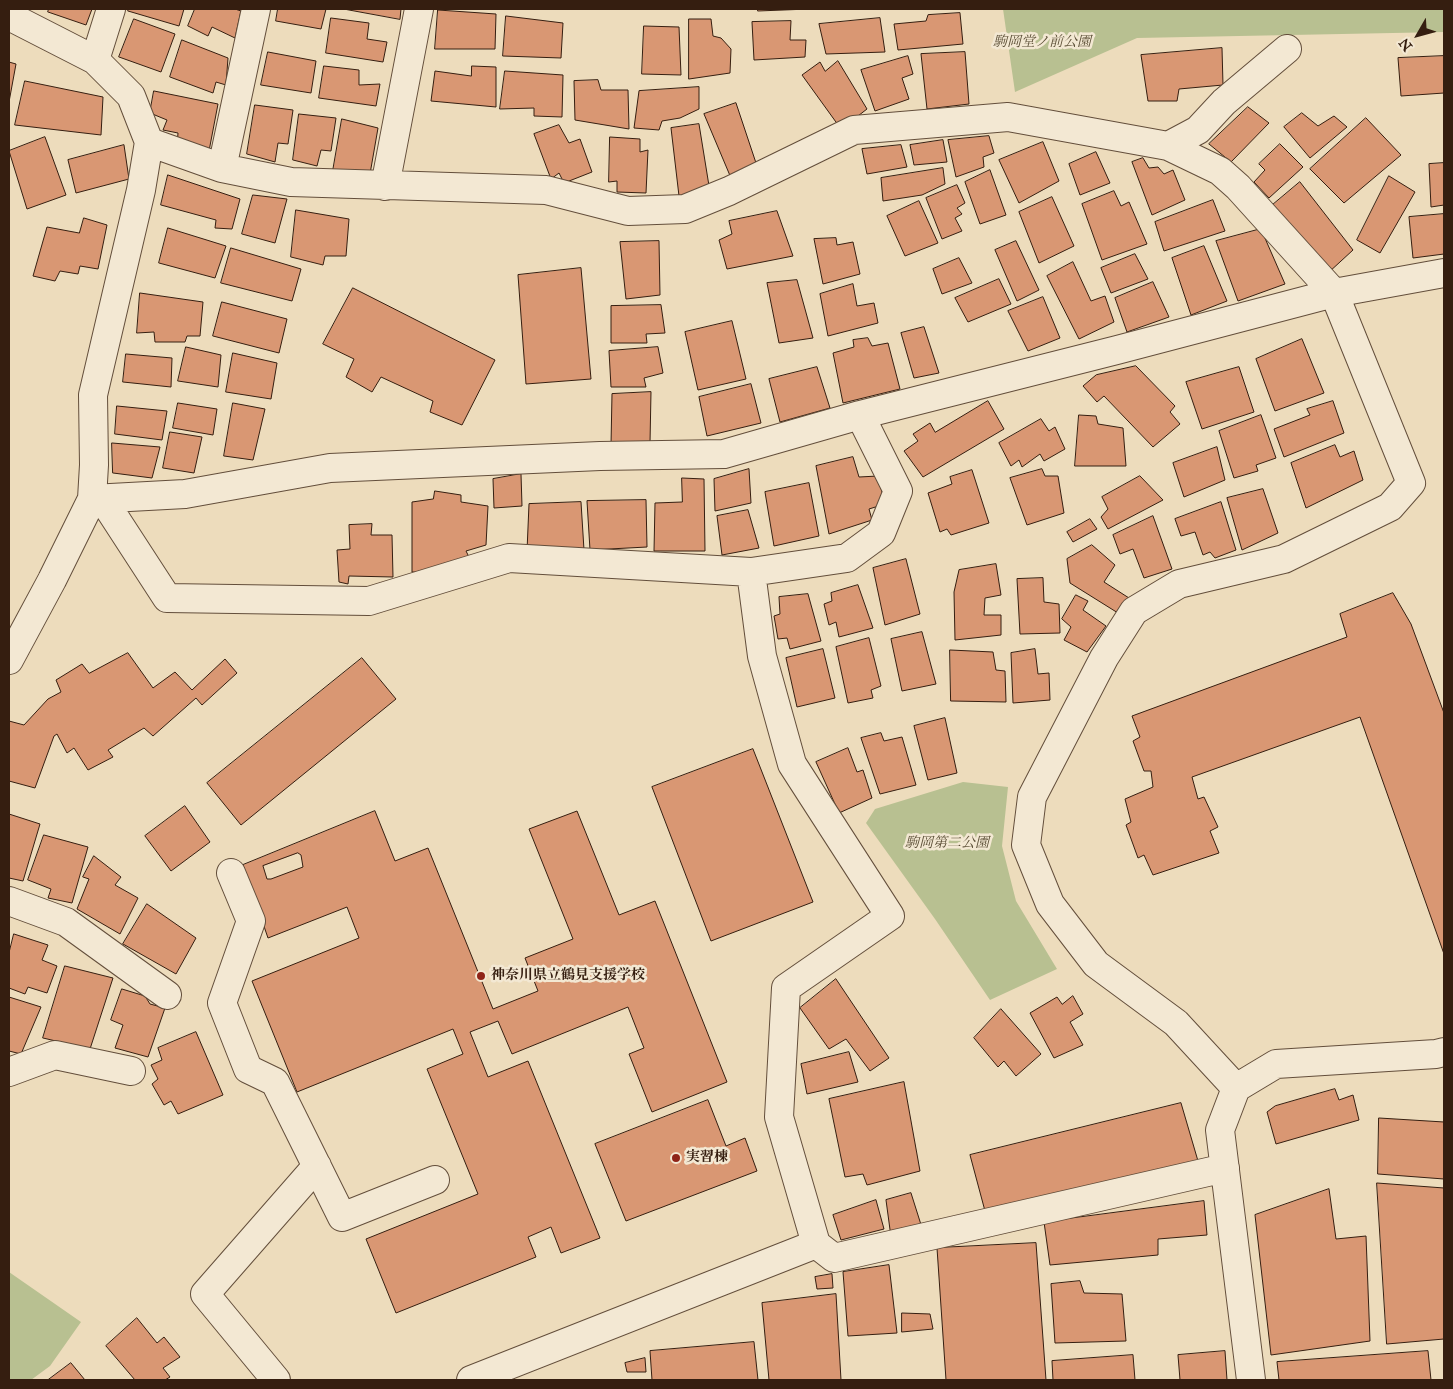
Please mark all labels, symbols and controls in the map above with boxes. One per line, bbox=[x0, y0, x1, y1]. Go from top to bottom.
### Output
north arrow bbox=[1393, 10, 1443, 60]
park label: 駒岡堂ノ前公園 bbox=[993, 35, 1091, 51]
text: N bbox=[1395, 35, 1416, 54]
park label: 駒岡第二公園 bbox=[905, 836, 989, 852]
place label: 神奈川県立鶴見支援学校 bbox=[491, 968, 645, 984]
marker: 神奈川県立鶴見支援学校 bbox=[475, 970, 487, 982]
place label: 実習棟 bbox=[686, 1150, 728, 1166]
marker: 実習棟 bbox=[670, 1152, 682, 1164]

